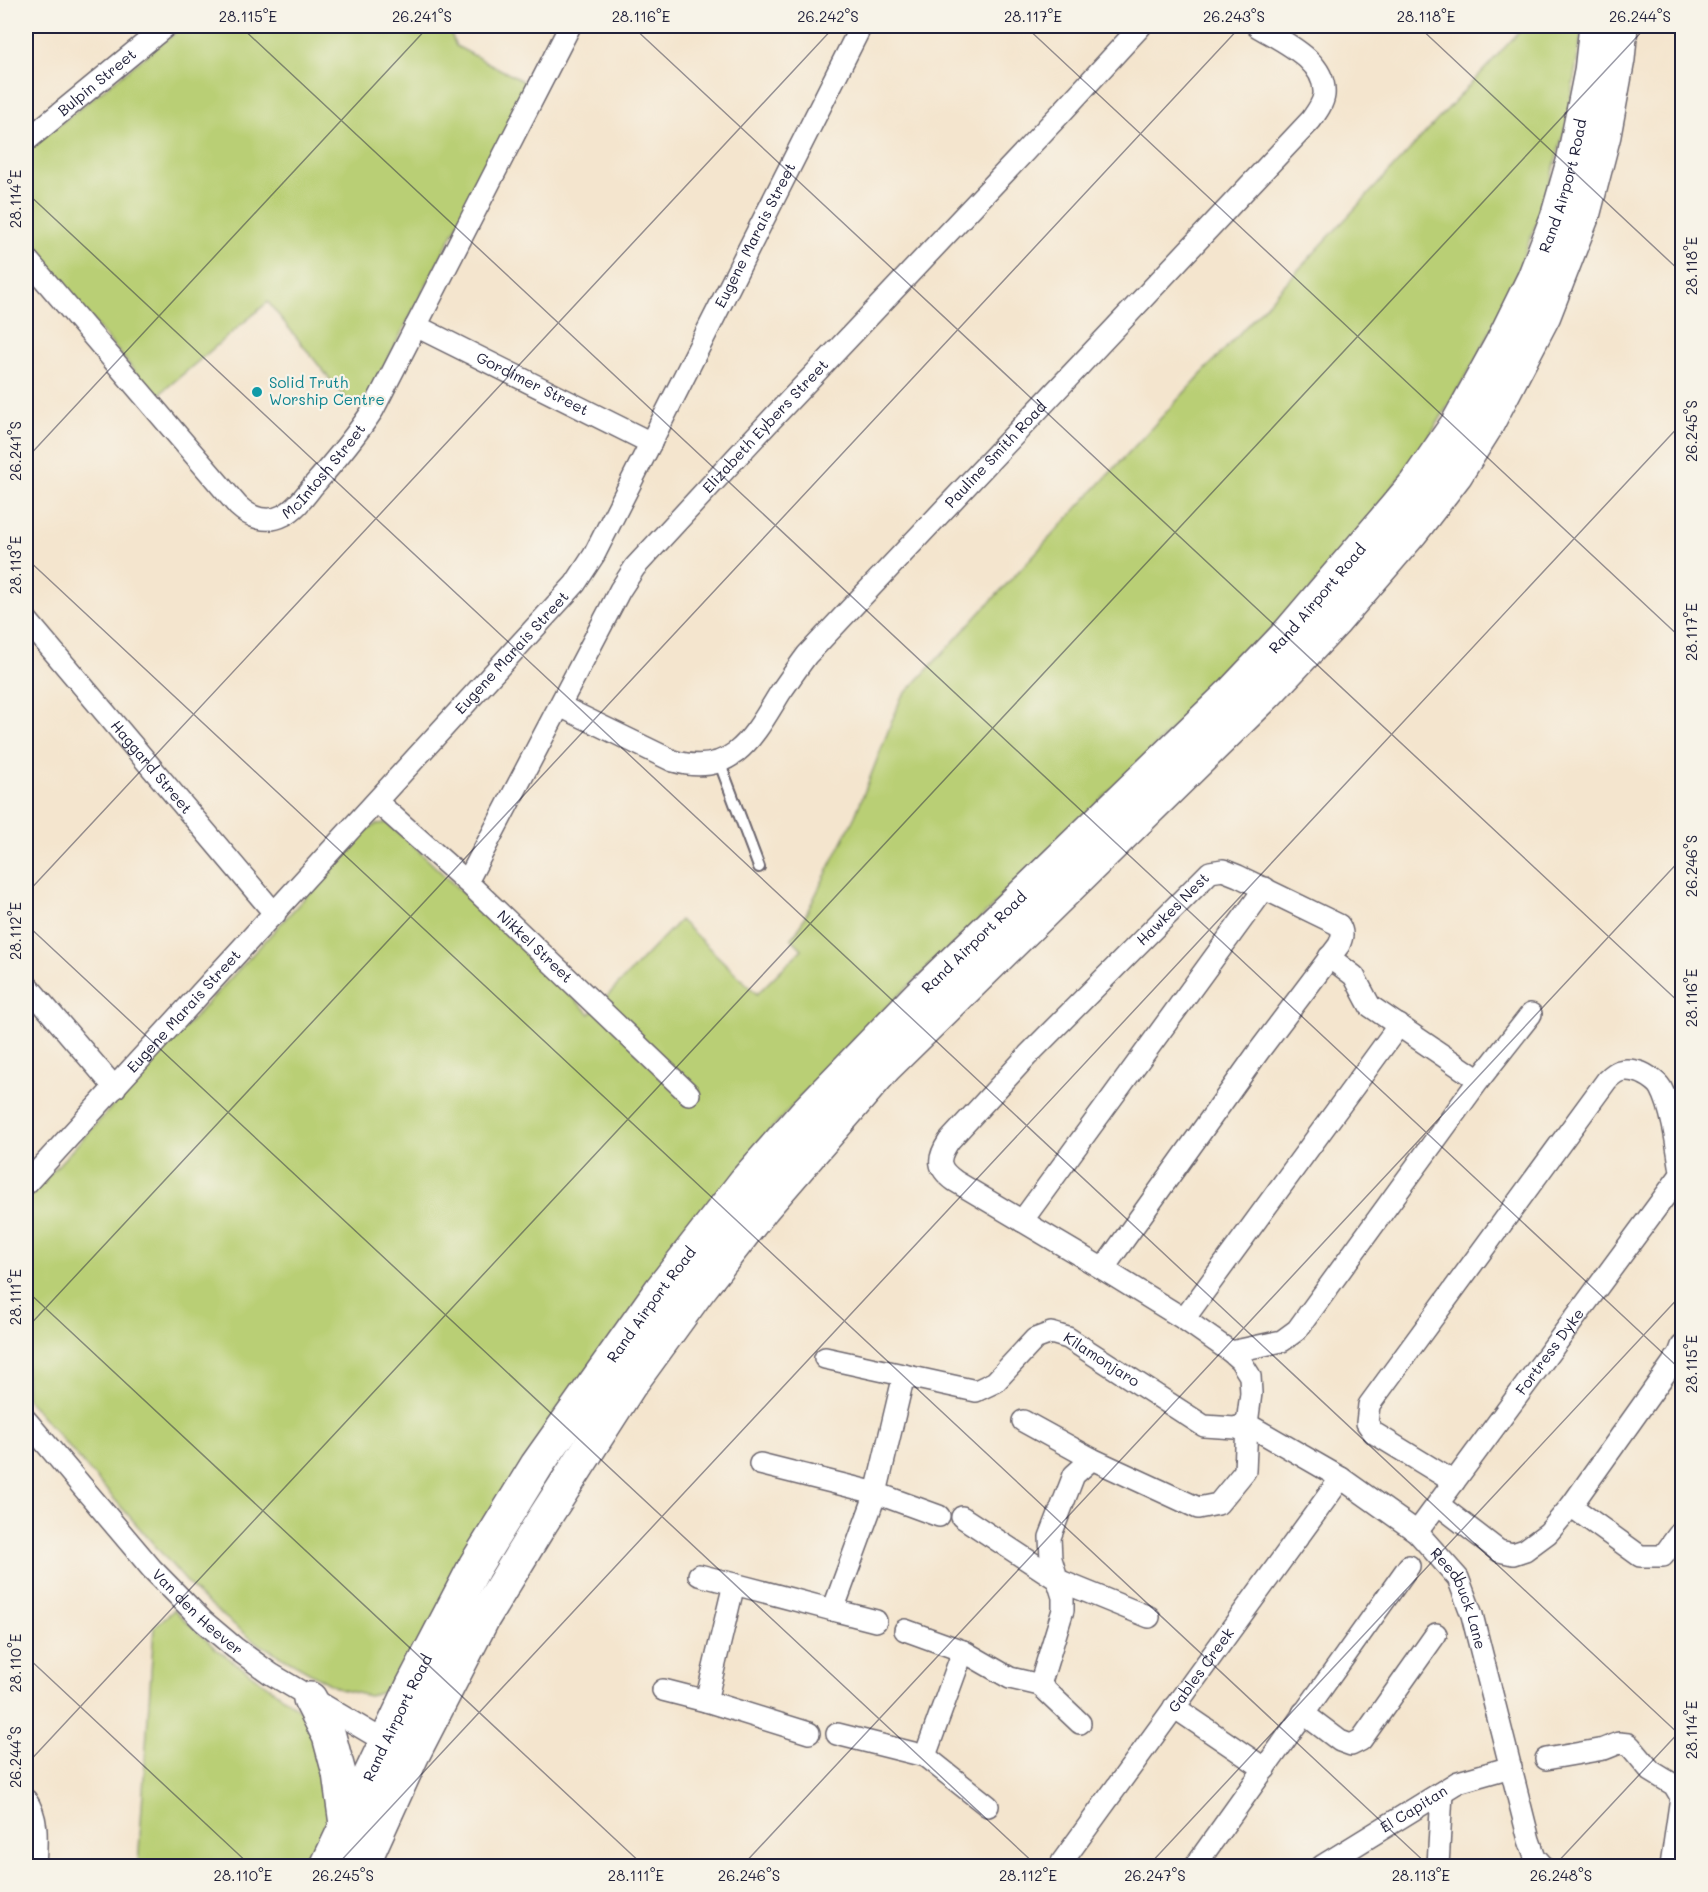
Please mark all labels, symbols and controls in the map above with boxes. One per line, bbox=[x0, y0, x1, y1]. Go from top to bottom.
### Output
text: 28.115°E bbox=[219, 6, 278, 26]
text: 26.241°S bbox=[392, 6, 452, 26]
text: 28.116°E bbox=[612, 6, 671, 26]
text: 26.242°S bbox=[797, 6, 859, 26]
text: 28.117°E bbox=[1004, 6, 1062, 26]
text: 26.243°S bbox=[1203, 6, 1265, 26]
text: 28.118°E bbox=[1397, 6, 1456, 26]
text: 26.244°S bbox=[1609, 6, 1671, 26]
street label: Bulpin Street bbox=[53, 44, 140, 120]
street label: Rand Airport Road bbox=[1534, 117, 1590, 255]
street label: Eugene Marais Street bbox=[710, 159, 799, 311]
text: 28.114°E bbox=[5, 169, 25, 228]
text: 28.118°E bbox=[1681, 236, 1701, 295]
street label: Gordimer Street bbox=[473, 347, 592, 419]
street label: Elizabeth Eybers Street bbox=[697, 354, 832, 497]
place label: Solid Truth Worship Centre bbox=[269, 372, 385, 409]
marker: Solid Truth Worship Centre bbox=[250, 385, 264, 399]
street label: Pauline Smith Road bbox=[940, 396, 1050, 512]
text: 26.245°S bbox=[1681, 400, 1701, 462]
street label: McIntosh Street bbox=[278, 419, 369, 523]
text: 26.241°S bbox=[5, 421, 25, 481]
text: 28.113°E bbox=[5, 535, 25, 594]
street label: Rand Airport Road bbox=[1264, 539, 1370, 657]
street label: Eugene Marais Street bbox=[450, 586, 573, 718]
text: 28.117°E bbox=[1681, 603, 1701, 661]
street label: Haggard Street bbox=[107, 716, 197, 818]
text: 26.246°S bbox=[1681, 835, 1701, 897]
street label: Hawkes Nest bbox=[1132, 868, 1213, 949]
street label: Rand Airport Road bbox=[917, 886, 1030, 997]
text: 28.112°E bbox=[5, 902, 25, 960]
street label: Nikkel Street bbox=[493, 905, 577, 987]
street label: Eugene Marais Street bbox=[122, 945, 245, 1076]
text: 28.116°E bbox=[1681, 968, 1701, 1027]
street label: Rand Airport Road bbox=[602, 1242, 700, 1366]
text: 28.111°E bbox=[5, 1268, 25, 1325]
street label: Fortress Dyke bbox=[1511, 1304, 1588, 1399]
street label: Kilamonjaro bbox=[1060, 1327, 1144, 1391]
text: 28.115°E bbox=[1681, 1334, 1701, 1393]
street label: Reedbuck Lane bbox=[1426, 1543, 1491, 1651]
street label: Van den Heever bbox=[148, 1564, 247, 1660]
street label: Gables Creek bbox=[1163, 1623, 1238, 1716]
text: 28.110°E bbox=[5, 1633, 25, 1692]
street label: Rand Airport Road bbox=[358, 1651, 436, 1784]
text: 28.114°E bbox=[1681, 1700, 1701, 1759]
text: 26.244°S bbox=[5, 1726, 25, 1788]
street label: El Capitan bbox=[1376, 1780, 1451, 1837]
text: 28.110°E bbox=[214, 1865, 273, 1885]
text: 26.245°S bbox=[312, 1865, 374, 1885]
text: 28.111°E bbox=[608, 1865, 665, 1885]
text: 26.246°S bbox=[718, 1865, 780, 1885]
text: 28.112°E bbox=[999, 1865, 1057, 1885]
text: 26.247°S bbox=[1124, 1865, 1186, 1885]
text: 28.113°E bbox=[1392, 1865, 1451, 1885]
text: 26.248°S bbox=[1530, 1865, 1592, 1885]

